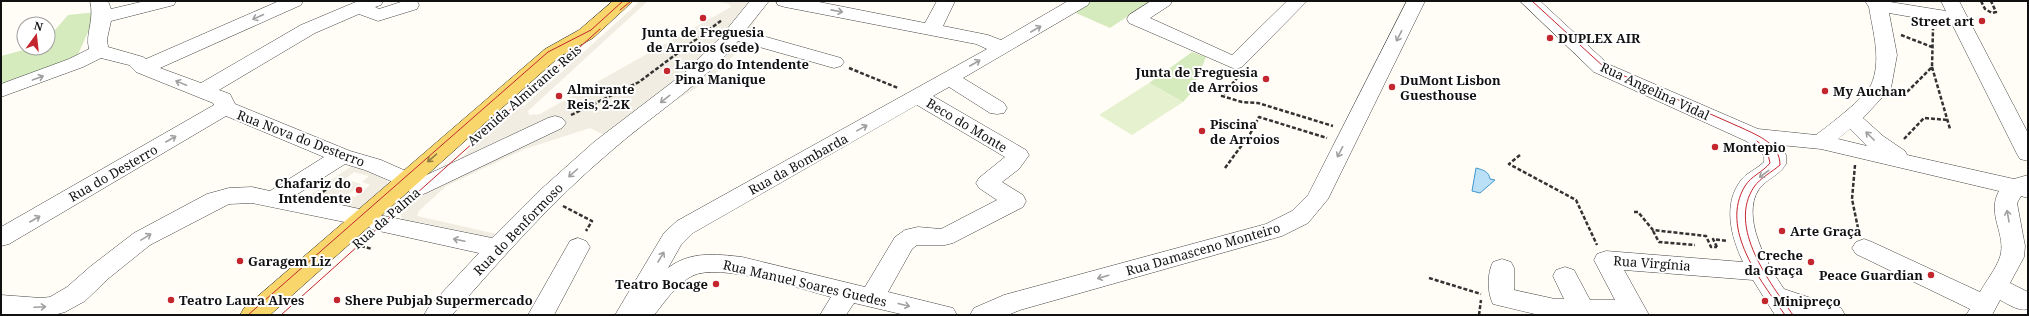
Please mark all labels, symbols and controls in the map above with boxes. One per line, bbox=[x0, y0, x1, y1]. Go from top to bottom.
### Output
one-way arrow bbox=[830, 8, 843, 16]
place label: Street art bbox=[1911, 12, 1974, 30]
one-way arrow bbox=[252, 13, 264, 21]
marker: Junta de Freguesia de Arroios (sede) bbox=[698, 13, 708, 23]
north arrow bbox=[16, 16, 56, 56]
marker: Street art bbox=[1977, 16, 1987, 26]
text: N bbox=[33, 17, 45, 34]
place label: Junta de Freguesia de Arroios (sede) bbox=[641, 23, 764, 56]
one-way arrow bbox=[1030, 24, 1042, 32]
place label: DUPLEX AIR bbox=[1558, 29, 1641, 47]
one-way arrow bbox=[1395, 30, 1402, 42]
marker: DUPLEX AIR bbox=[1545, 33, 1555, 43]
street label: Avenida Almirante Reis bbox=[463, 40, 585, 150]
place label: Largo do Intendente Pina Manique bbox=[675, 55, 809, 88]
street label: Rua Angelina Vidal bbox=[1597, 58, 1713, 124]
one-way arrow bbox=[969, 59, 981, 67]
place label: Junta de Freguesia de Arroios bbox=[1134, 63, 1258, 96]
marker: Largo do Intendente Pina Manique bbox=[662, 66, 672, 76]
place label: DuMont Lisbon Guesthouse bbox=[1400, 71, 1501, 104]
one-way arrow bbox=[31, 73, 43, 81]
marker: Junta de Freguesia de Arroios bbox=[1261, 74, 1271, 84]
one-way arrow bbox=[176, 79, 188, 86]
place label: Almirante Reis, 2-2K bbox=[567, 80, 634, 113]
marker: DuMont Lisbon Guesthouse bbox=[1387, 82, 1397, 92]
place label: My Auchan bbox=[1833, 82, 1907, 100]
marker: My Auchan bbox=[1820, 86, 1830, 96]
marker: Almirante Reis, 2-2K bbox=[554, 91, 564, 101]
street label: Beco do Monte bbox=[923, 94, 1011, 156]
one-way arrow bbox=[659, 95, 670, 103]
street label: Rua Nova do Desterro bbox=[235, 105, 367, 171]
place label: Piscina de Arroios bbox=[1210, 115, 1279, 148]
one-way arrow bbox=[856, 123, 868, 131]
marker: Piscina de Arroios bbox=[1197, 126, 1207, 136]
street label: Rua da Bombarda bbox=[745, 129, 851, 199]
one-way arrow bbox=[1865, 131, 1875, 141]
one-way arrow bbox=[165, 134, 177, 142]
place label: Montepio bbox=[1723, 138, 1786, 156]
street label: Rua do Desterro bbox=[65, 140, 161, 206]
marker: Montepio bbox=[1710, 142, 1720, 152]
one-way arrow bbox=[1336, 146, 1344, 158]
one-way arrow bbox=[426, 154, 437, 163]
one-way arrow bbox=[568, 169, 579, 178]
one-way arrow bbox=[1759, 170, 1770, 178]
place label: Chafariz do Intendente bbox=[275, 174, 351, 207]
street label: Rua do Benformoso bbox=[469, 179, 567, 279]
street label: Rua da Palma bbox=[348, 183, 424, 253]
marker: Chafariz do Intendente bbox=[354, 185, 364, 195]
one-way arrow bbox=[2003, 209, 2011, 222]
one-way arrow bbox=[29, 214, 41, 222]
street label: Rua Damasceno Monteiro bbox=[1124, 218, 1282, 280]
place label: Arte Graça bbox=[1790, 222, 1862, 240]
marker: Arte Graça bbox=[1777, 226, 1787, 236]
one-way arrow bbox=[140, 233, 151, 241]
one-way arrow bbox=[453, 235, 466, 243]
place label: Creche da Graça bbox=[1744, 246, 1803, 279]
one-way arrow bbox=[658, 251, 666, 263]
street label: Rua Virgínia bbox=[1613, 251, 1691, 275]
place label: Garagem Liz bbox=[248, 252, 331, 270]
street label: Rua Manuel Soares Guedes bbox=[721, 255, 889, 311]
marker: Garagem Liz bbox=[235, 256, 245, 266]
marker: Creche da Graça bbox=[1806, 257, 1816, 267]
place label: Peace Guardian bbox=[1819, 266, 1923, 284]
marker: Peace Guardian bbox=[1926, 270, 1936, 280]
one-way arrow bbox=[1097, 274, 1110, 281]
place label: Teatro Bocage bbox=[615, 275, 708, 293]
marker: Teatro Bocage bbox=[711, 279, 721, 289]
place label: Teatro Laura Alves bbox=[179, 291, 304, 309]
place label: Shere Pubjab Supermercado bbox=[345, 291, 533, 309]
place label: Minipreço bbox=[1773, 292, 1841, 310]
marker: Teatro Laura Alves bbox=[166, 295, 176, 305]
marker: Shere Pubjab Supermercado bbox=[332, 295, 342, 305]
marker: Minipreço bbox=[1760, 296, 1770, 306]
one-way arrow bbox=[897, 302, 910, 310]
one-way arrow bbox=[33, 304, 46, 311]

